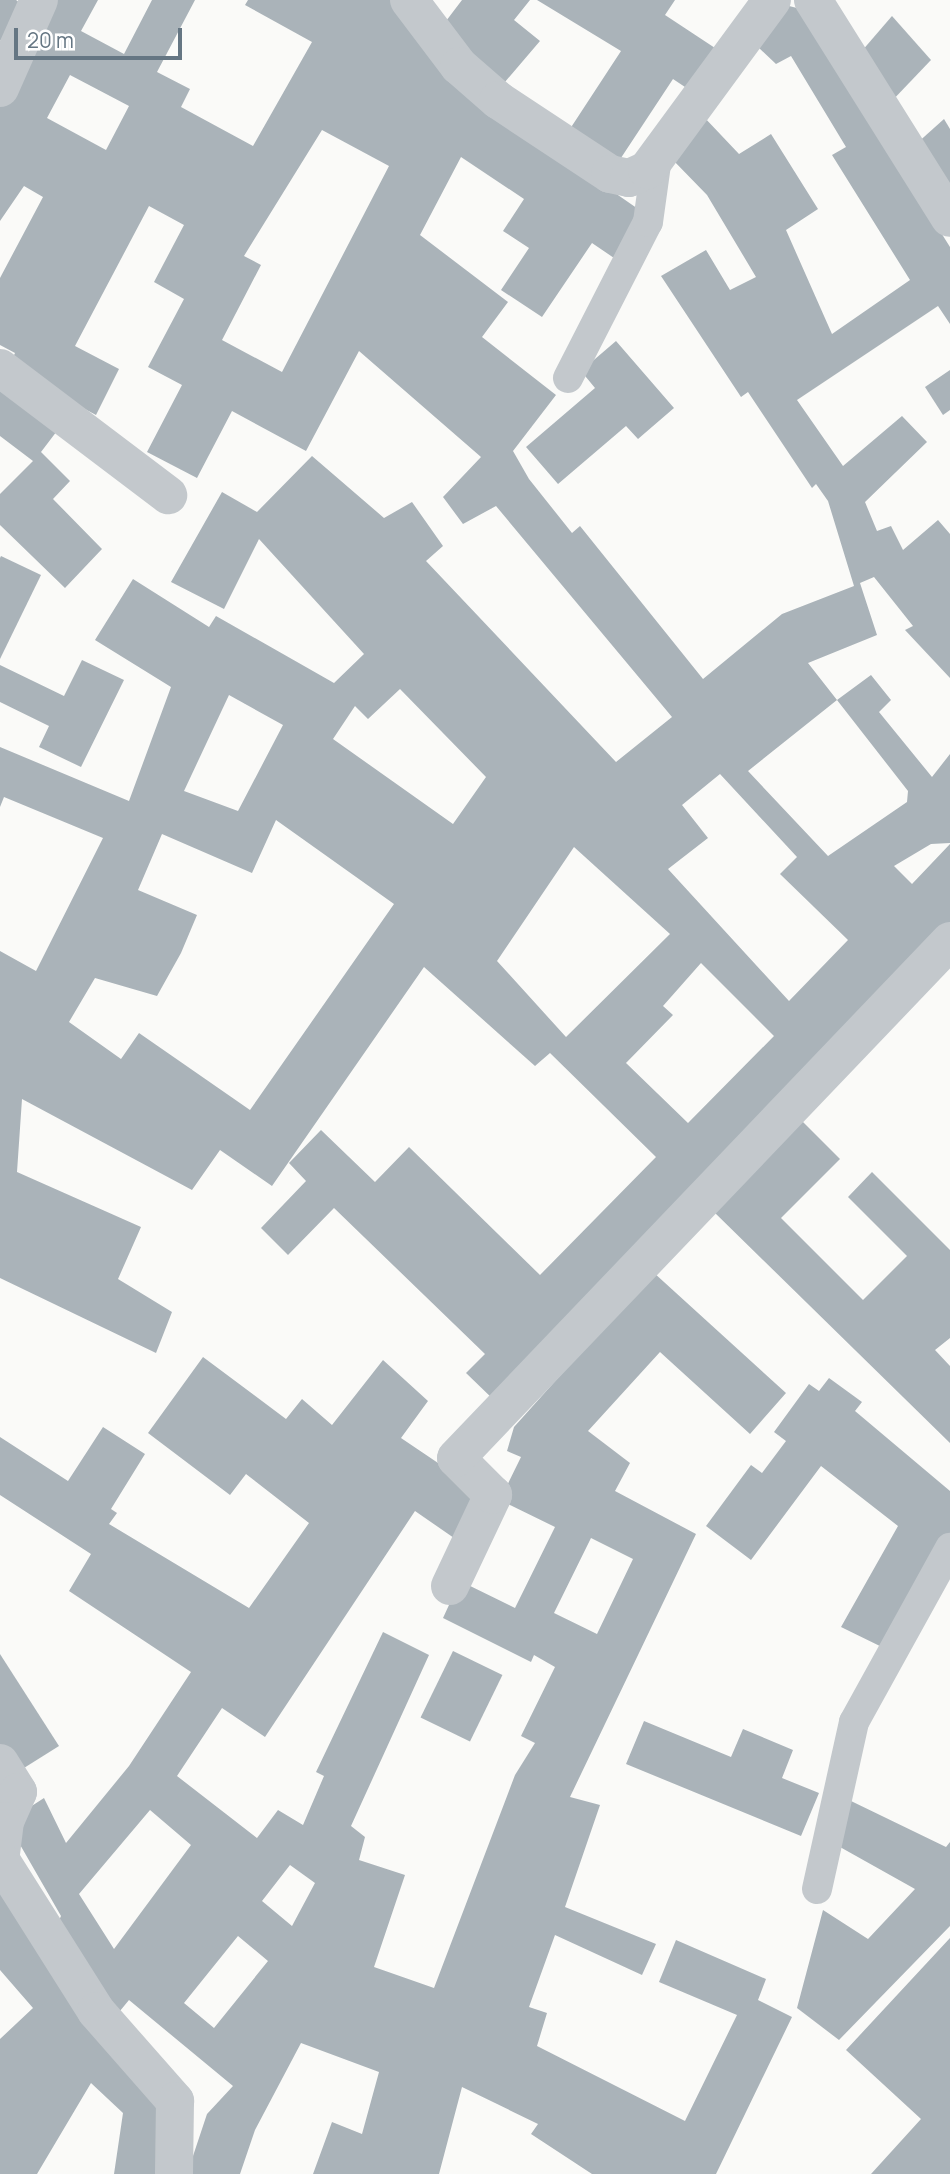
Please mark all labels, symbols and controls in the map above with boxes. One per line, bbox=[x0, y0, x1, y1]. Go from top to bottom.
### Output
scale bar bbox=[18, 14, 186, 58]
text: 20 m bbox=[27, 26, 74, 54]

